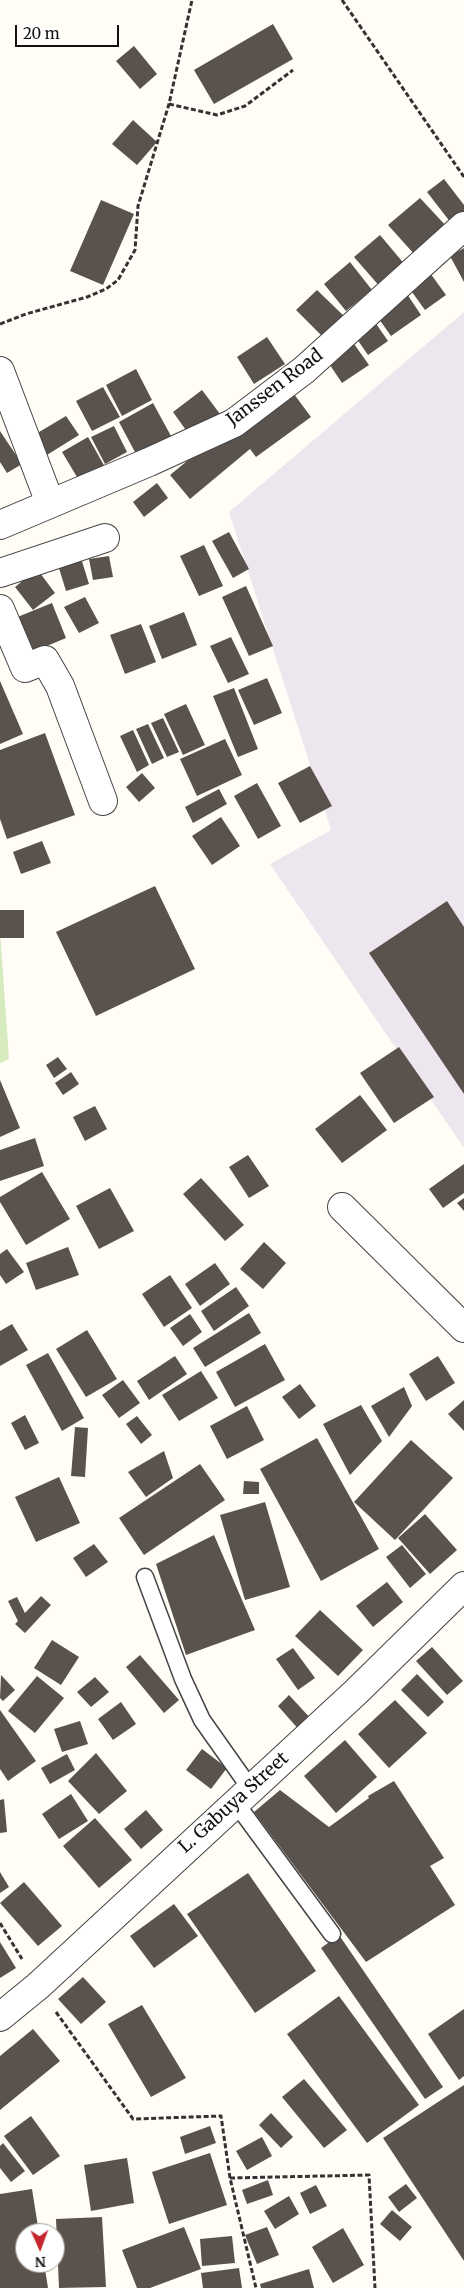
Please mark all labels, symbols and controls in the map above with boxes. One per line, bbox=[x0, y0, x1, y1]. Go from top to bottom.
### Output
scale bar bbox=[18, 15, 121, 47]
text: 20 m bbox=[23, 24, 60, 43]
street label: Janssen Road bbox=[223, 345, 327, 431]
street label: L. Gabuya Street bbox=[175, 1748, 293, 1858]
north arrow bbox=[15, 2223, 65, 2273]
text: N bbox=[35, 2253, 46, 2271]

